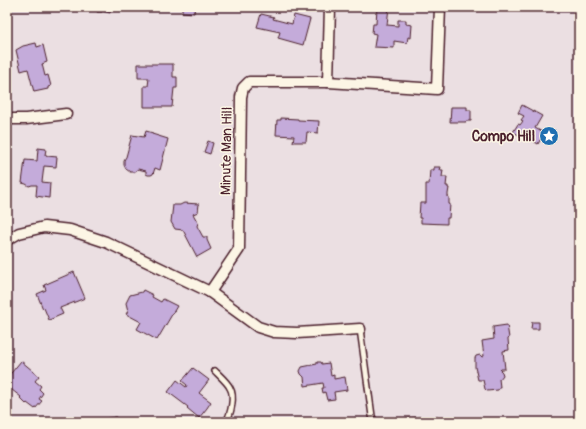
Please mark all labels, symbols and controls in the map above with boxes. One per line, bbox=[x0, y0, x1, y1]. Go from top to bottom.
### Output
street label: Minute Man Hill bbox=[217, 107, 236, 195]
place icon: Compo Hill bbox=[538, 125, 560, 147]
place label: Compo Hill bbox=[472, 128, 535, 145]

